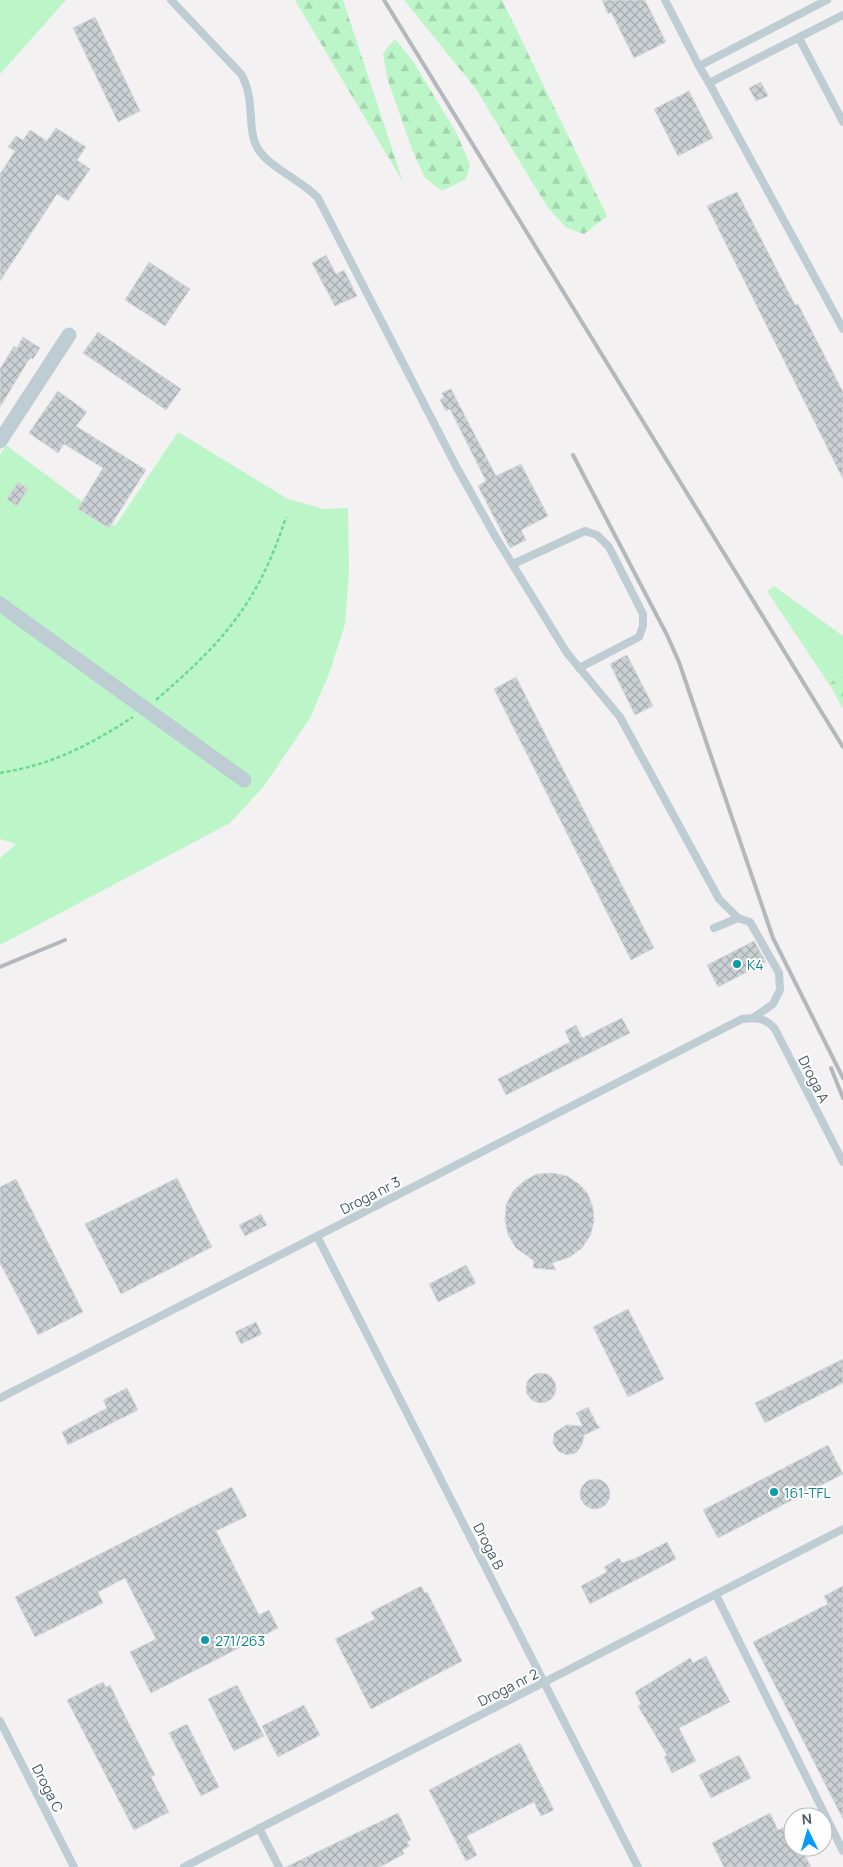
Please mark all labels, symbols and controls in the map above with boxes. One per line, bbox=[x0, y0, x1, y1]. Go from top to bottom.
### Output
place label: K4 bbox=[747, 955, 764, 974]
marker: K4 bbox=[731, 958, 743, 970]
street label: Droga A bbox=[794, 1052, 834, 1106]
street label: Droga nr 3 bbox=[337, 1172, 403, 1218]
place label: 161-TFL bbox=[784, 1483, 831, 1502]
marker: 161-TFL bbox=[768, 1486, 780, 1498]
street label: Droga B bbox=[469, 1519, 509, 1573]
place label: 271/263 bbox=[215, 1631, 265, 1650]
marker: 271/263 bbox=[199, 1634, 211, 1646]
street label: Droga nr 2 bbox=[474, 1664, 542, 1710]
street label: Droga C bbox=[28, 1761, 68, 1815]
north arrow bbox=[783, 1807, 833, 1857]
text: N bbox=[801, 1809, 813, 1828]

